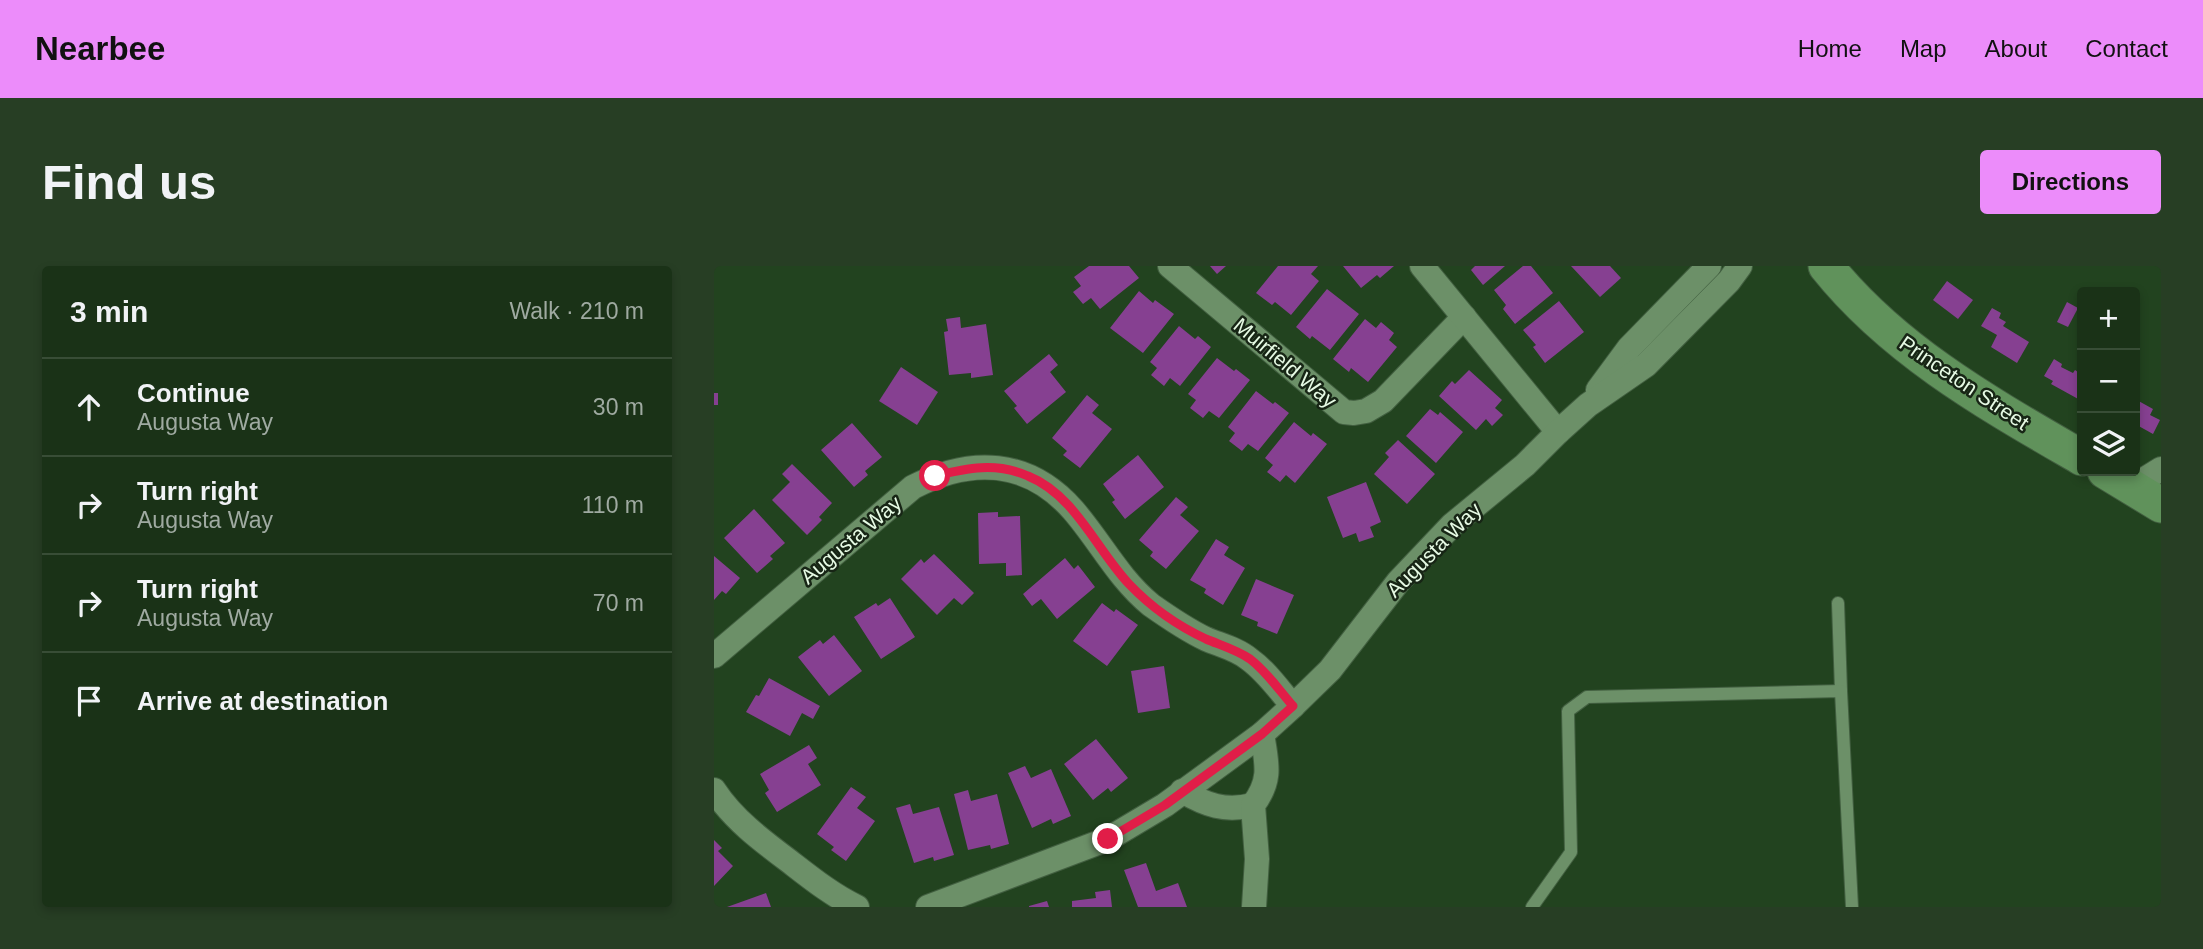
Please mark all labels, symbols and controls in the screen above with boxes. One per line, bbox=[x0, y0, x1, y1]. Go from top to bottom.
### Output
text: Nearbee bbox=[35, 30, 165, 67]
text: Home bbox=[1798, 35, 1862, 62]
text: Map bbox=[1900, 35, 1947, 62]
text: About bbox=[1985, 35, 2047, 62]
text: Contact bbox=[2085, 35, 2168, 62]
button: Directions bbox=[1980, 150, 2161, 214]
text: Find us bbox=[42, 155, 216, 209]
map controls bbox=[2077, 287, 2140, 476]
button: + bbox=[2077, 287, 2140, 350]
text: 3 min bbox=[70, 295, 148, 328]
text: Walk · 210 m bbox=[509, 298, 644, 324]
street label: Muirfield Way bbox=[1230, 313, 1342, 412]
street label: Princeton Street bbox=[1895, 331, 2033, 434]
button: − bbox=[2077, 350, 2140, 413]
text: Continue bbox=[137, 378, 250, 408]
icon: ahead bbox=[70, 388, 108, 426]
text: 30 m bbox=[593, 394, 644, 420]
text: Augusta Way bbox=[137, 409, 273, 435]
button: layers bbox=[2077, 413, 2140, 476]
route start bbox=[919, 460, 950, 491]
text: Turn right bbox=[137, 476, 258, 506]
icon: right bbox=[70, 486, 108, 524]
street label: Augusta Way bbox=[796, 491, 906, 588]
text: 110 m bbox=[582, 492, 644, 518]
street label: Augusta Way bbox=[1382, 497, 1486, 602]
text: Augusta Way bbox=[137, 507, 273, 533]
text: Turn right bbox=[137, 574, 258, 604]
icon: right bbox=[70, 584, 108, 622]
text: 70 m bbox=[593, 590, 644, 616]
text: Augusta Way bbox=[137, 605, 273, 631]
icon: arrive bbox=[70, 682, 108, 720]
text: Arrive at destination bbox=[137, 686, 388, 716]
route end bbox=[1092, 823, 1123, 854]

